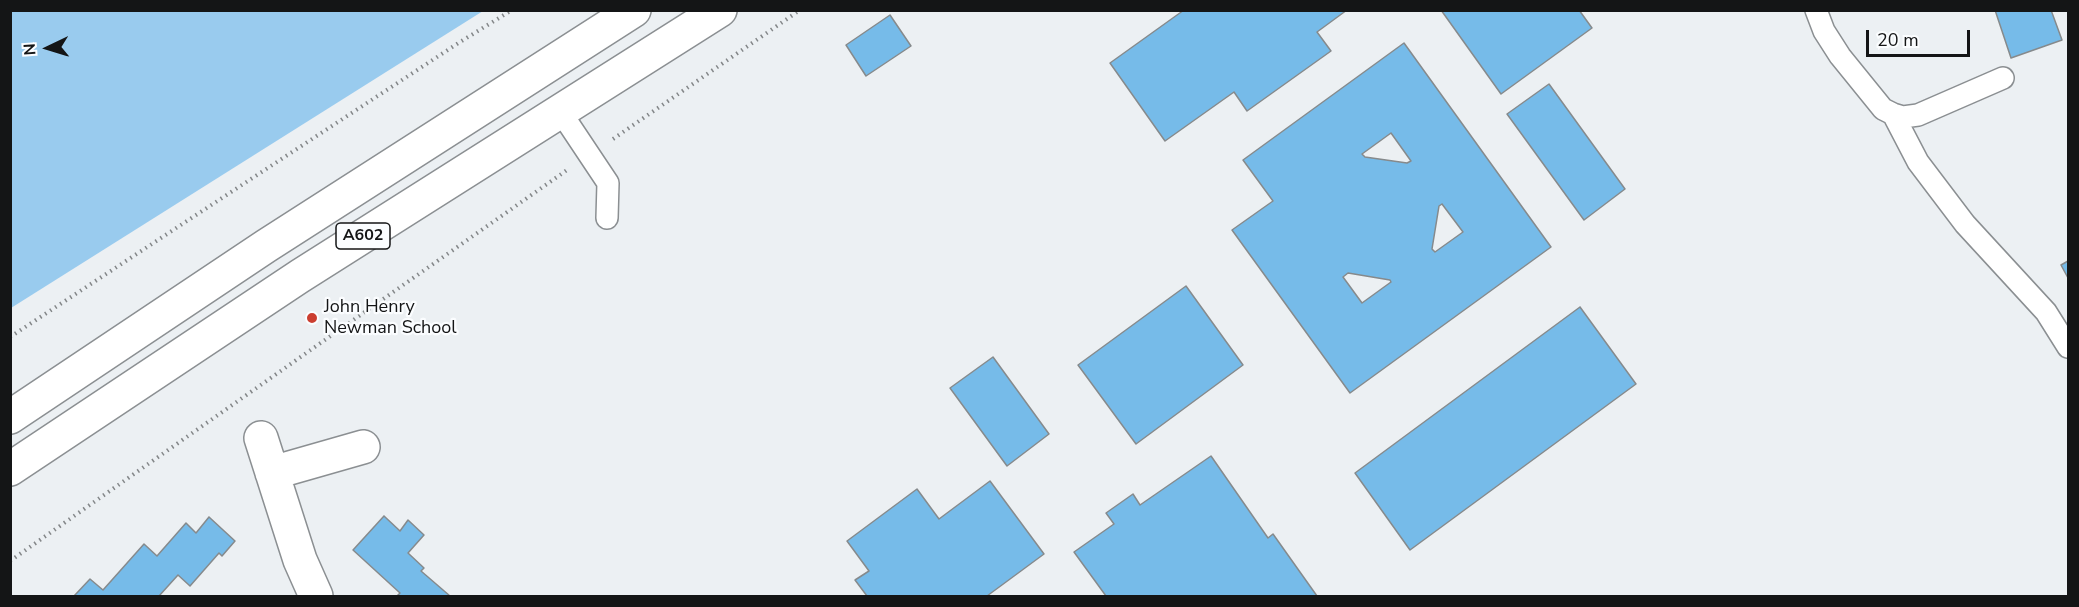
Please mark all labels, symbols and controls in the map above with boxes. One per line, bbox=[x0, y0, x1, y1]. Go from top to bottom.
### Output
north arrow bbox=[18, 18, 78, 78]
scale bar bbox=[1869, 18, 1972, 56]
text: 20 m bbox=[1877, 28, 1919, 52]
text: N bbox=[19, 43, 41, 56]
road number: A602 bbox=[336, 223, 390, 249]
place label: John Henry Newman School bbox=[324, 297, 457, 340]
marker: John Henry Newman School bbox=[305, 311, 319, 325]

